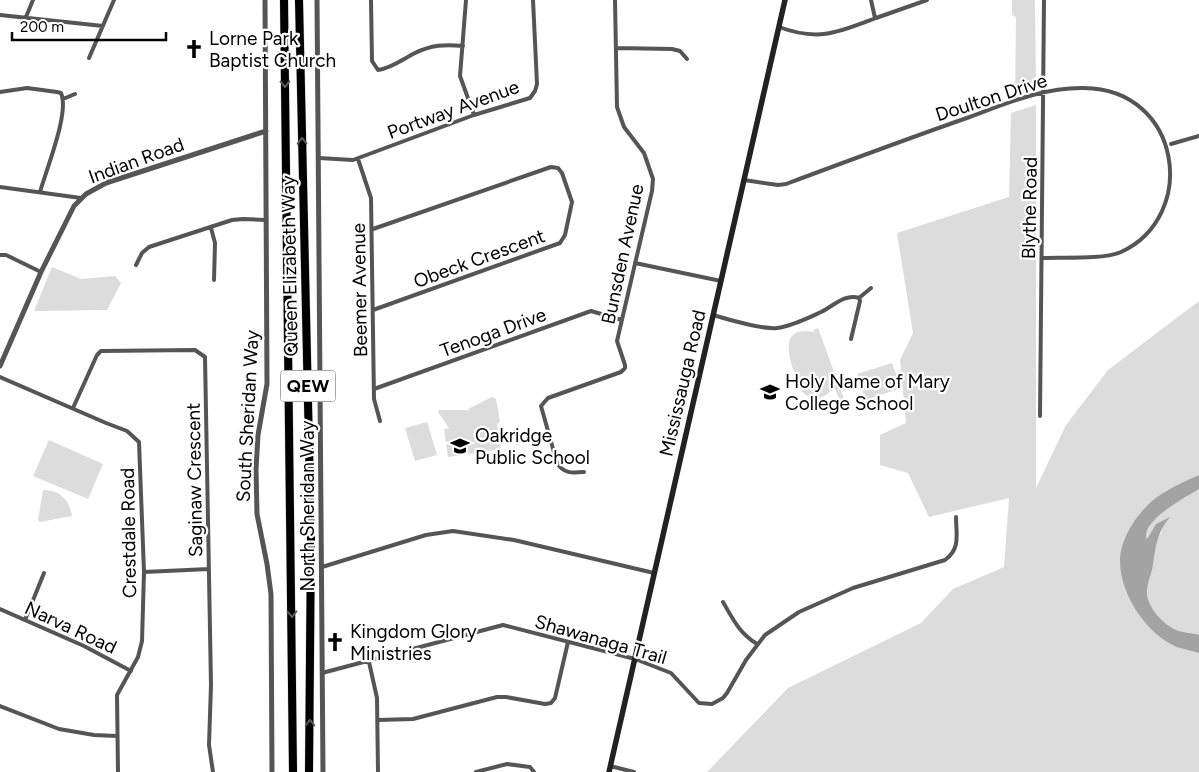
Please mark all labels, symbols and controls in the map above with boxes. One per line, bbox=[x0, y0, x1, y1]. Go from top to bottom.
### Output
scale bar bbox=[12, 10, 166, 42]
text: 200 m bbox=[20, 18, 64, 36]
place label: Lorne Park Baptist Church bbox=[209, 27, 336, 72]
church icon: Lorne Park Baptist Church bbox=[183, 38, 205, 60]
street label: Doulton Drive bbox=[932, 69, 1050, 126]
street label: Portway Avenue bbox=[384, 75, 522, 144]
one-way arrow bbox=[280, 80, 291, 88]
street label: Indian Road bbox=[85, 133, 187, 188]
one-way arrow bbox=[297, 137, 307, 144]
street label: Blythe Road bbox=[1017, 157, 1042, 259]
street label: Queen Elizabeth Way bbox=[276, 175, 303, 357]
street label: Bunsden Avenue bbox=[596, 182, 649, 326]
street label: Beemer Avenue bbox=[347, 223, 372, 357]
street label: Obeck Crescent bbox=[410, 224, 548, 293]
street label: Tenoga Drive bbox=[437, 303, 549, 362]
street label: Mississauga Road bbox=[654, 308, 711, 459]
street label: South Sheridan Way bbox=[232, 329, 263, 503]
place label: Holy Name of Mary College School bbox=[785, 370, 950, 415]
road number: QEW bbox=[280, 371, 336, 402]
school or university icon: Holy Name of Mary College School bbox=[759, 381, 781, 403]
street label: Saginaw Crescent bbox=[182, 403, 207, 557]
street label: North Sheridan Way bbox=[296, 420, 319, 592]
place label: Oakridge Public School bbox=[475, 424, 590, 469]
school or university icon: Oakridge Public School bbox=[449, 435, 471, 457]
street label: Crestdale Road bbox=[116, 468, 141, 598]
street label: Narva Road bbox=[21, 596, 120, 659]
one-way arrow bbox=[286, 610, 297, 618]
street label: Shawanaga Trail bbox=[532, 610, 670, 669]
place label: Kingdom Glory Ministries bbox=[350, 620, 477, 665]
church icon: Kingdom Glory Ministries bbox=[324, 631, 346, 653]
one-way arrow bbox=[305, 719, 315, 727]

